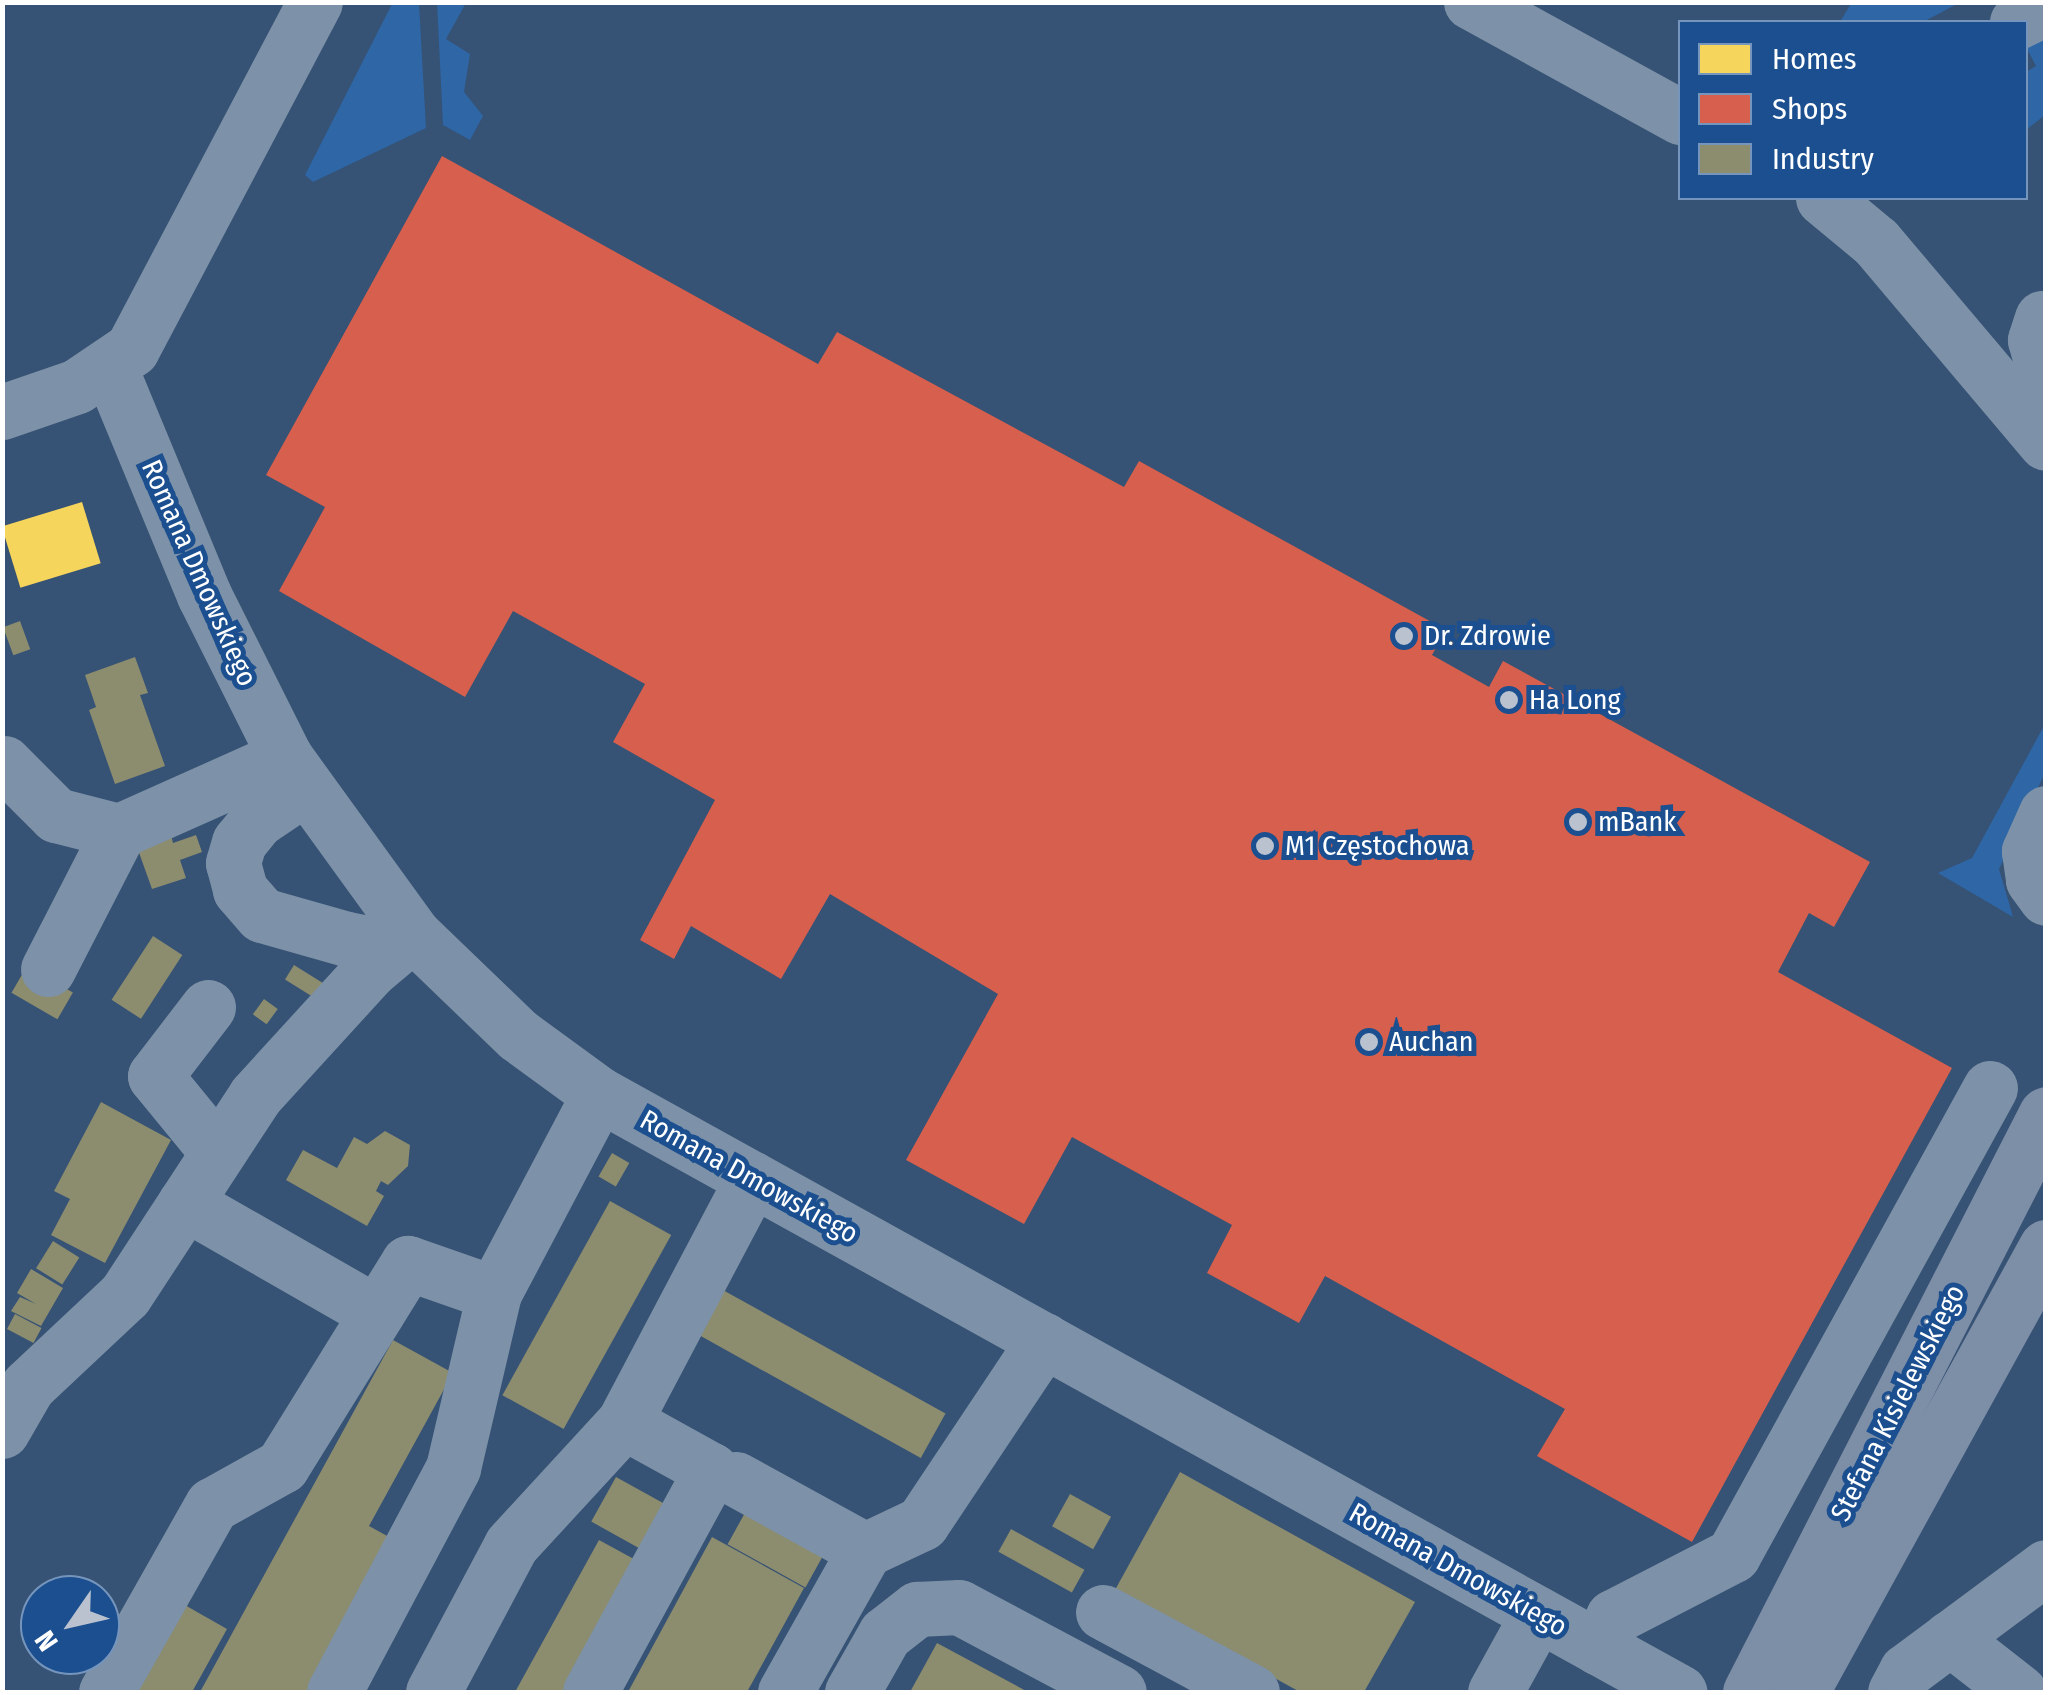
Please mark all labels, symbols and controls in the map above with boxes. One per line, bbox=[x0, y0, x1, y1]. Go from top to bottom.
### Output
legend bbox=[1678, 20, 2028, 200]
text: Homes bbox=[1772, 41, 1857, 77]
text: Shops bbox=[1772, 91, 1847, 127]
text: Industry bbox=[1772, 141, 1874, 177]
street label: Romana Dmowskiego bbox=[134, 455, 264, 691]
place label: Dr. Zdrowie bbox=[1424, 619, 1551, 653]
marker: Dr. Zdrowie bbox=[1393, 625, 1415, 647]
place label: Ha Long bbox=[1529, 683, 1621, 717]
marker: Ha Long bbox=[1498, 689, 1520, 711]
place label: mBank bbox=[1598, 805, 1676, 839]
marker: mBank bbox=[1567, 811, 1589, 833]
place label: M1 Częstochowa bbox=[1285, 829, 1469, 863]
marker: M1 Częstochowa bbox=[1254, 835, 1276, 857]
place label: Auchan bbox=[1389, 1025, 1474, 1059]
marker: Auchan bbox=[1358, 1031, 1380, 1053]
street label: Romana Dmowskiego bbox=[634, 1103, 864, 1251]
street label: Stefana Kisielewskiego bbox=[1824, 1279, 1972, 1527]
street label: Romana Dmowskiego bbox=[1343, 1496, 1573, 1644]
north arrow bbox=[20, 1575, 120, 1675]
text: N bbox=[28, 1625, 65, 1657]

